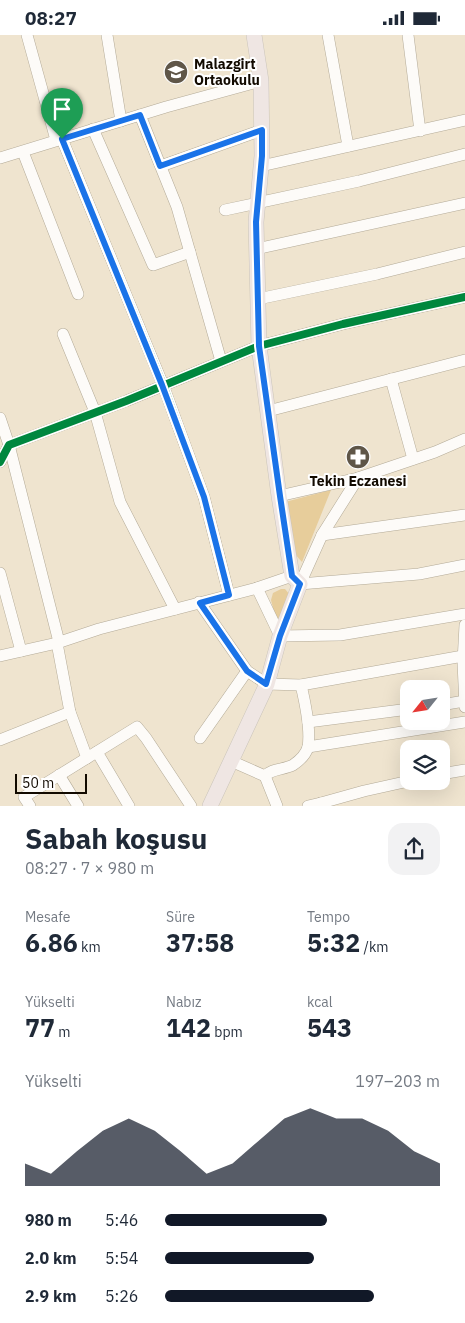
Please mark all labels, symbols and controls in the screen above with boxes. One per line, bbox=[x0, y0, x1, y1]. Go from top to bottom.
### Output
text: 08:27 bbox=[25, 6, 77, 30]
place label: Malazgirt Ortaokulu bbox=[194, 55, 260, 89]
school or university icon: Malazgirt Ortaokulu bbox=[163, 59, 189, 85]
pin bbox=[41, 88, 83, 139]
icon: arrive bbox=[48, 95, 76, 123]
pharmacy icon: Tekin Eczanesi bbox=[345, 444, 371, 470]
place label: Tekin Eczanesi bbox=[310, 472, 406, 490]
north arrow bbox=[400, 680, 450, 730]
map controls bbox=[400, 680, 450, 790]
button: layers bbox=[400, 740, 450, 790]
scale bar bbox=[15, 771, 88, 794]
text: 50 m bbox=[22, 774, 54, 792]
text: Sabah koşusu bbox=[25, 820, 207, 857]
button: share bbox=[388, 823, 440, 875]
text: 08:27 · 7 × 980 m bbox=[25, 858, 154, 878]
text: Mesafe bbox=[25, 908, 71, 926]
text: Süre bbox=[166, 908, 195, 926]
text: Tempo bbox=[307, 908, 350, 926]
text: 6.86 bbox=[25, 926, 78, 959]
text: 37:58 bbox=[166, 926, 234, 959]
text: 5:32 bbox=[307, 926, 360, 959]
text: km bbox=[78, 938, 101, 956]
text: /km bbox=[360, 938, 389, 956]
text: Yükselti bbox=[25, 993, 75, 1011]
text: Nabız bbox=[166, 993, 202, 1011]
text: kcal bbox=[307, 993, 332, 1011]
text: 77 bbox=[25, 1011, 55, 1044]
text: 142 bbox=[166, 1011, 211, 1044]
text: 543 bbox=[307, 1011, 352, 1044]
text: m bbox=[55, 1023, 71, 1041]
text: bpm bbox=[211, 1023, 243, 1041]
text: Yükselti bbox=[25, 1071, 82, 1091]
text: 197–203 m bbox=[355, 1071, 440, 1091]
text: 980 m bbox=[25, 1210, 72, 1230]
text: 5:46 bbox=[105, 1210, 138, 1230]
text: 2.0 km bbox=[25, 1248, 76, 1268]
text: 5:54 bbox=[105, 1248, 138, 1268]
text: 2.9 km bbox=[25, 1286, 76, 1306]
text: 5:26 bbox=[105, 1286, 138, 1306]

